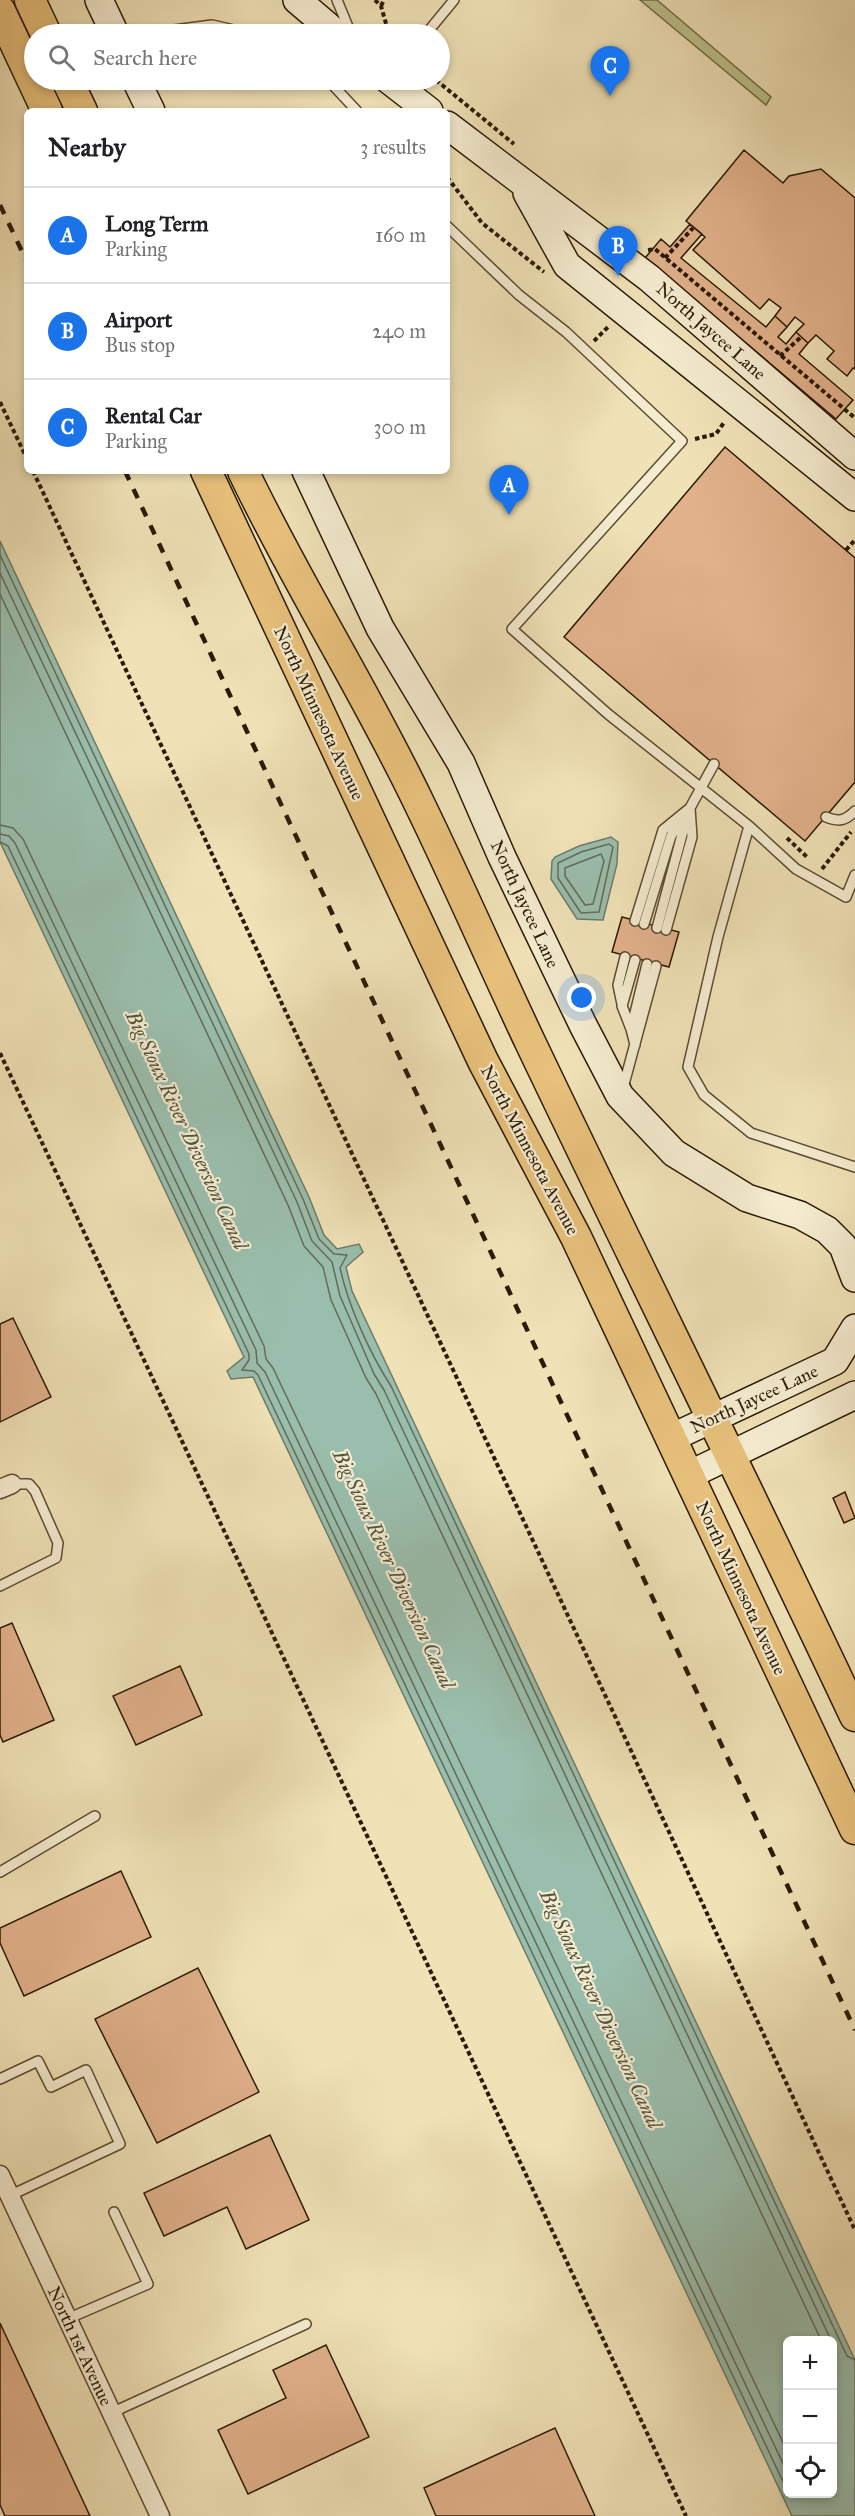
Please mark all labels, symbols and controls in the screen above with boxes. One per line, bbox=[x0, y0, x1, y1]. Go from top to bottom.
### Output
search box bbox=[24, 24, 450, 90]
icon: search bbox=[45, 41, 78, 74]
text: Search here bbox=[93, 44, 197, 71]
pin: C bbox=[590, 46, 630, 96]
text: Nearby bbox=[48, 131, 126, 163]
text: 3 results bbox=[360, 135, 426, 159]
text: Long Term bbox=[105, 210, 209, 237]
text: A bbox=[61, 223, 74, 247]
text: 160 m bbox=[375, 223, 426, 247]
pin: B bbox=[598, 226, 638, 276]
text: Parking bbox=[105, 237, 167, 261]
street label: North Jaycee Lane bbox=[651, 277, 770, 385]
text: Airport bbox=[105, 306, 172, 333]
text: B bbox=[61, 319, 74, 343]
text: 240 m bbox=[372, 319, 426, 343]
text: Bus stop bbox=[105, 333, 175, 357]
text: Rental Car bbox=[105, 402, 202, 429]
text: C bbox=[61, 415, 74, 439]
text: 300 m bbox=[374, 415, 426, 439]
text: Parking bbox=[105, 429, 167, 453]
pin: A bbox=[490, 466, 528, 515]
street label: North Minnesota Avenue bbox=[269, 623, 369, 803]
street label: North Jaycee Lane bbox=[485, 837, 564, 972]
your location bbox=[567, 983, 596, 1012]
water label: Big Sioux River Diversion Canal bbox=[121, 1006, 254, 1255]
street label: North Minnesota Avenue bbox=[476, 1061, 584, 1239]
street label: North Jaycee Lane bbox=[687, 1360, 822, 1439]
water label: Big Sioux River Diversion Canal bbox=[328, 1445, 461, 1694]
street label: North Minnesota Avenue bbox=[691, 1498, 791, 1678]
water label: Big Sioux River Diversion Canal bbox=[535, 1885, 668, 2134]
street label: North 1st Avenue bbox=[43, 2283, 117, 2409]
map controls bbox=[783, 2336, 837, 2498]
button: + bbox=[783, 2336, 837, 2390]
button: − bbox=[783, 2390, 837, 2444]
button: locate bbox=[783, 2444, 837, 2498]

